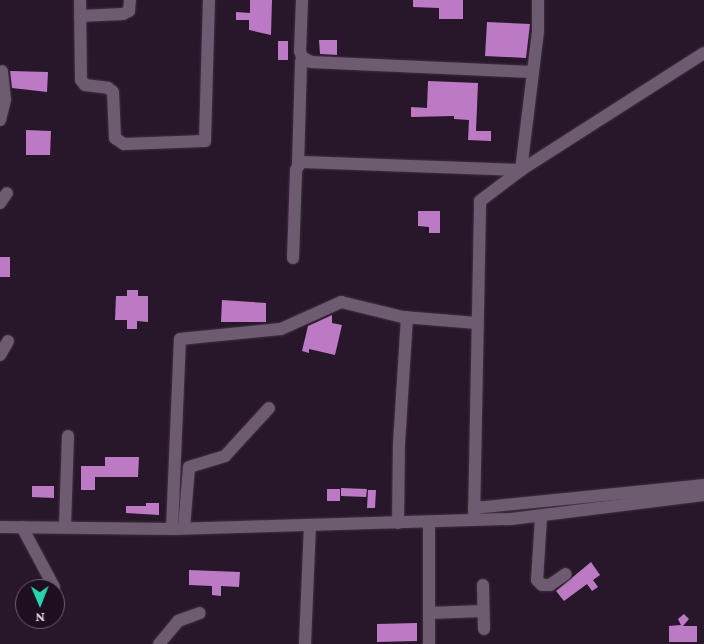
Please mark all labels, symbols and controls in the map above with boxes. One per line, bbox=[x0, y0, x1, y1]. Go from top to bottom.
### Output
north arrow bbox=[15, 579, 65, 629]
text: N bbox=[35, 610, 45, 626]

